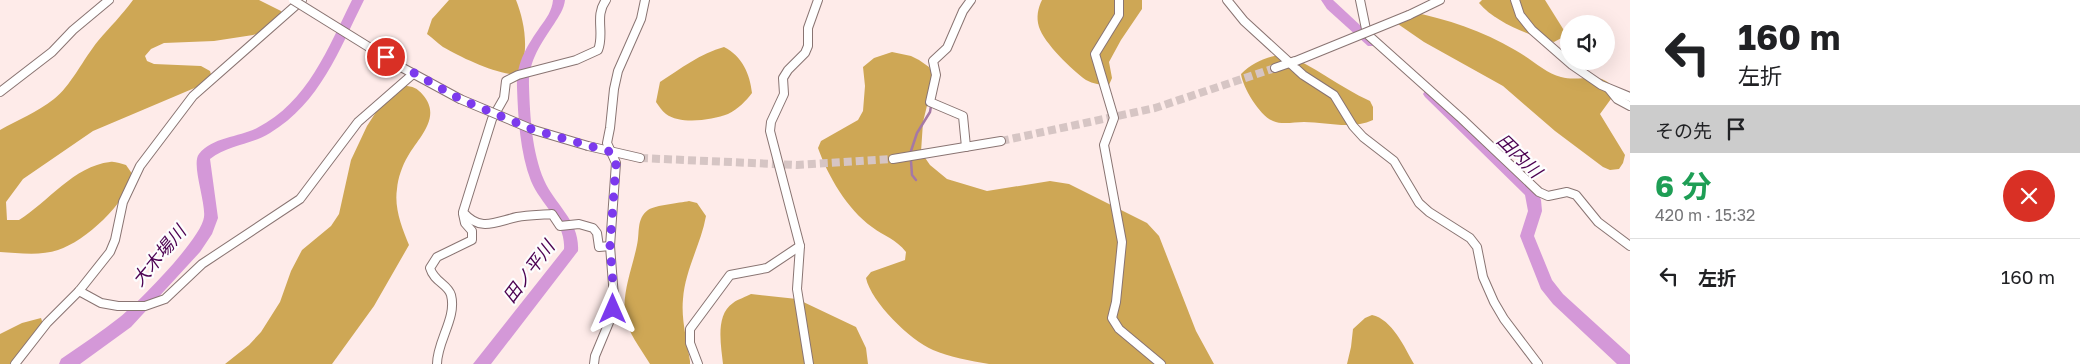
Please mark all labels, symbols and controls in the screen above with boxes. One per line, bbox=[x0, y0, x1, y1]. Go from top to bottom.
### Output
map controls bbox=[1560, 15, 1615, 70]
button: sound bbox=[1560, 15, 1615, 70]
text: 160 m bbox=[1738, 16, 1840, 58]
icon: left bbox=[1655, 20, 1720, 85]
pin bbox=[365, 36, 407, 78]
icon: arrive bbox=[372, 43, 400, 71]
text: 左折 bbox=[1738, 62, 1782, 89]
icon: arrive bbox=[1722, 115, 1750, 143]
text: その先 bbox=[1655, 119, 1712, 142]
water label: 田内川 bbox=[1493, 129, 1548, 183]
text: 6 分 bbox=[1655, 168, 1712, 204]
button: close bbox=[2003, 170, 2055, 222]
text: 420 m · 15:32 bbox=[1655, 205, 1755, 225]
water label: 大木場川 bbox=[127, 219, 191, 290]
water label: 田ノ平川 bbox=[498, 234, 560, 307]
icon: left bbox=[1655, 262, 1683, 290]
text: 160 m bbox=[2001, 265, 2055, 288]
text: 左折 bbox=[1698, 266, 1736, 289]
position arrow bbox=[586, 282, 638, 334]

